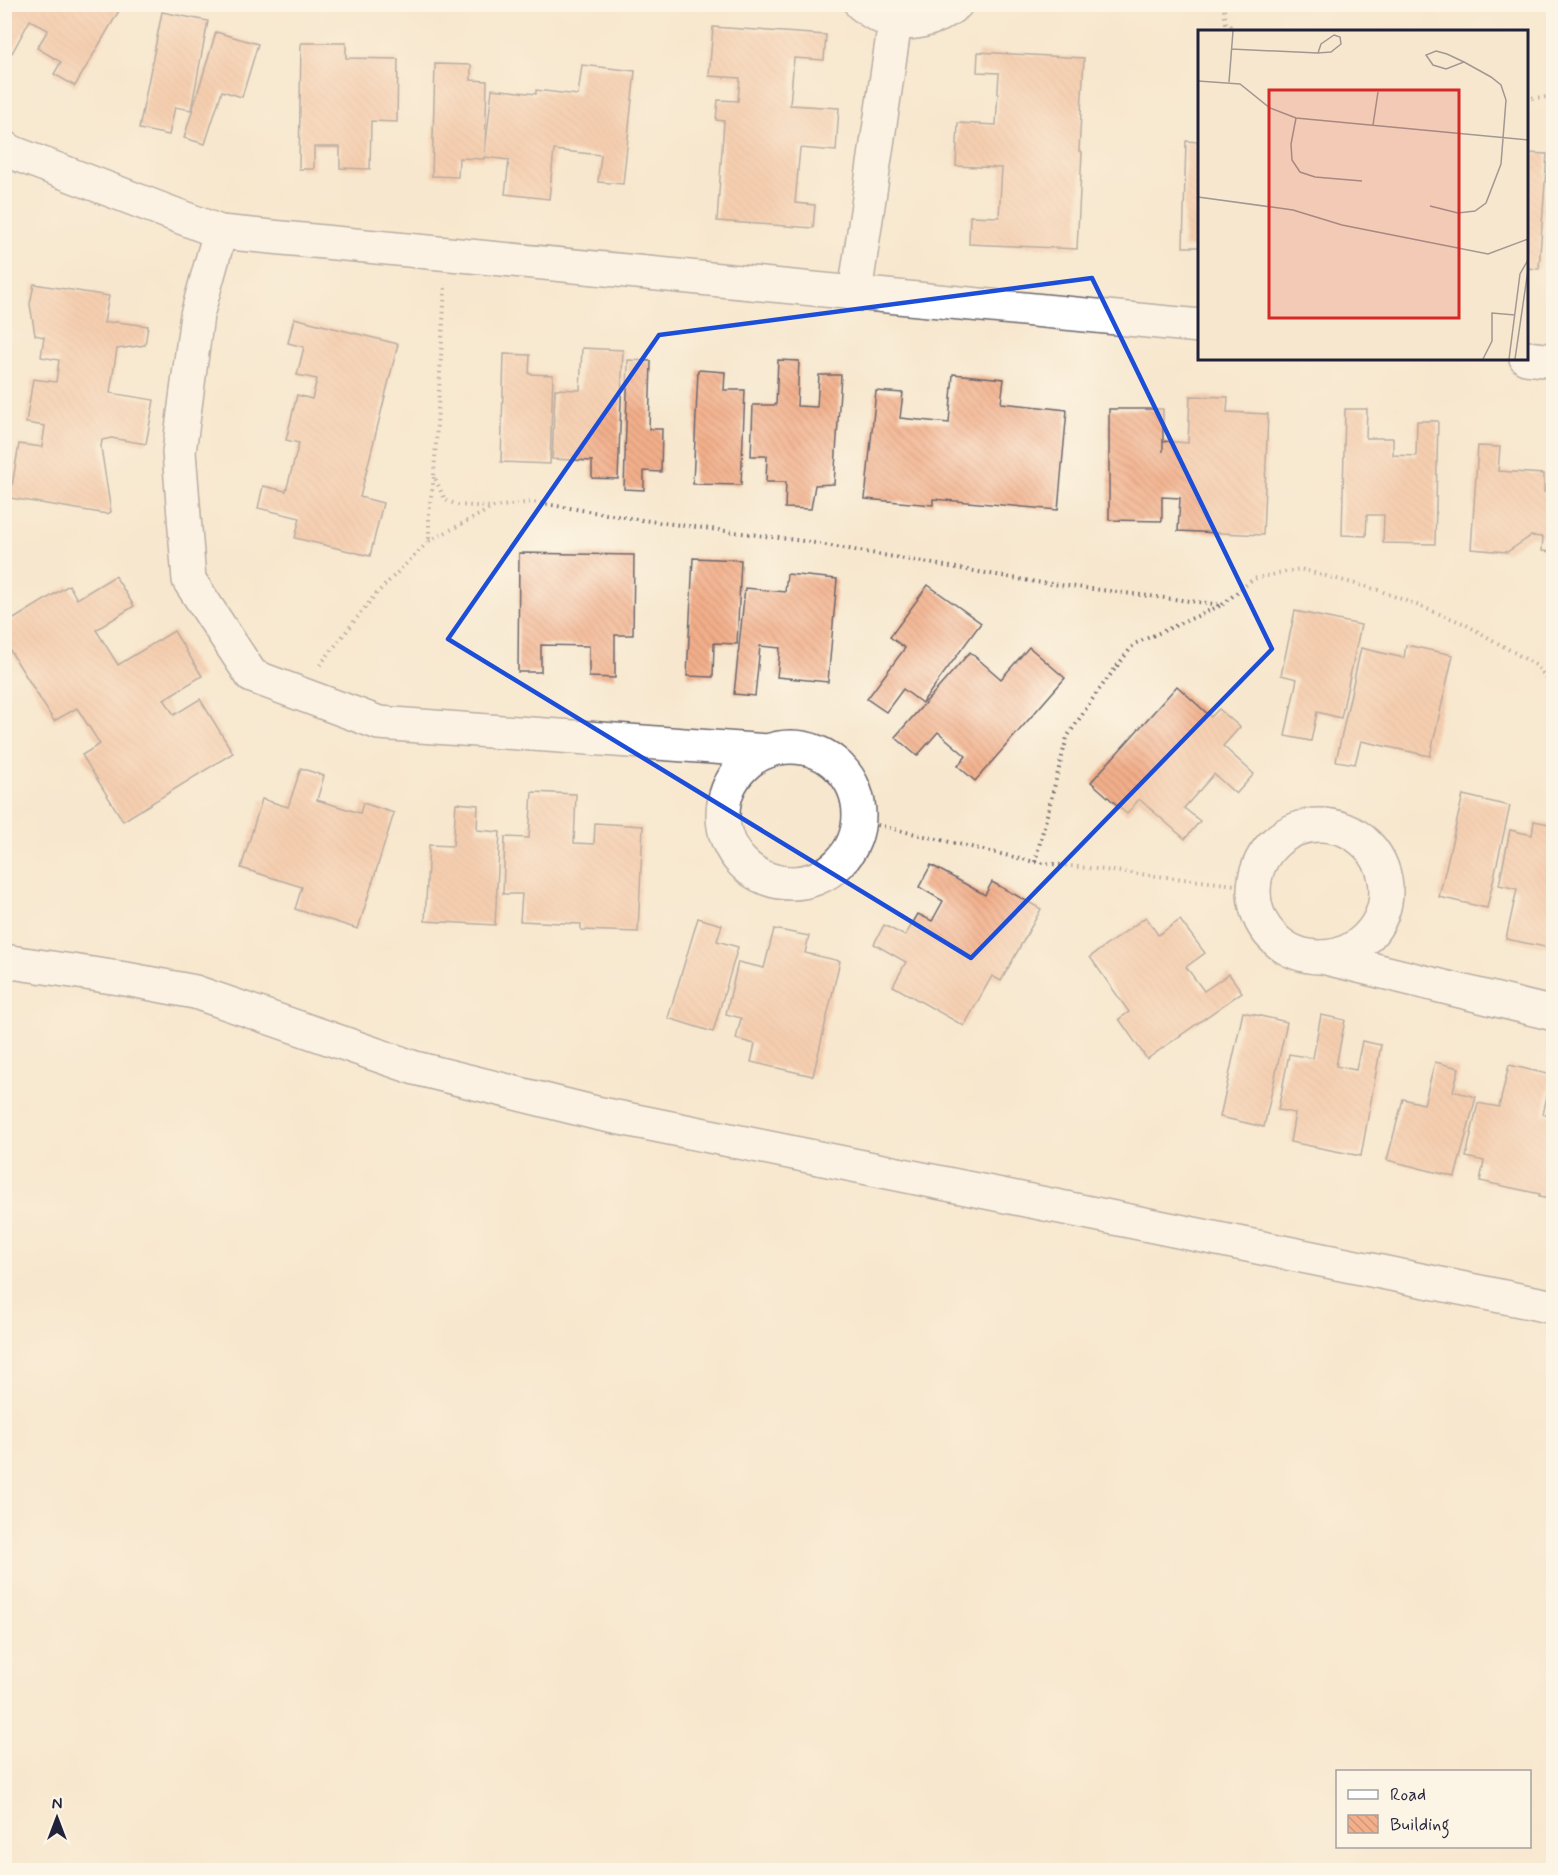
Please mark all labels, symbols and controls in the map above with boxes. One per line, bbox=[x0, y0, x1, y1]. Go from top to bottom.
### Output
inset map bbox=[1198, 30, 1528, 360]
legend bbox=[1336, 1770, 1531, 1848]
text: Road bbox=[1390, 1783, 1426, 1807]
north arrow bbox=[27, 1788, 87, 1848]
text: N bbox=[52, 1794, 62, 1815]
text: Building bbox=[1390, 1813, 1450, 1839]

